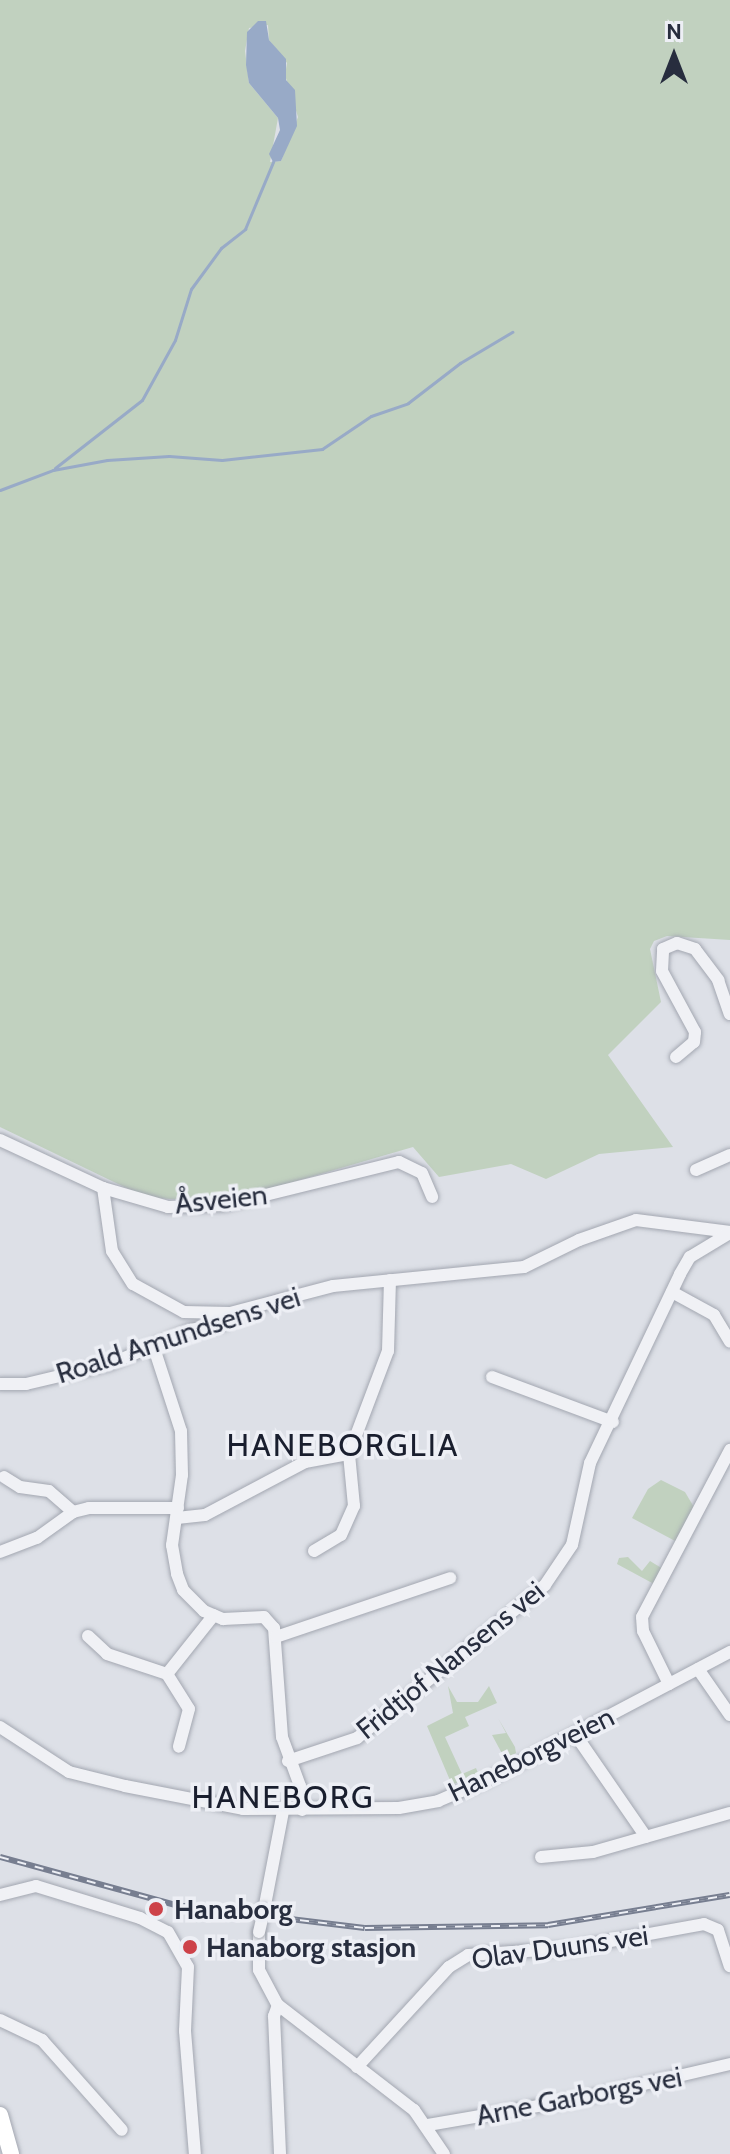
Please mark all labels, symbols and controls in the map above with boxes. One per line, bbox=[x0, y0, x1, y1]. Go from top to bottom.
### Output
north arrow bbox=[634, 16, 714, 96]
text: N bbox=[666, 18, 682, 45]
street label: Åsveien bbox=[173, 1177, 269, 1221]
street label: Roald Amundsens vei bbox=[52, 1280, 304, 1390]
district label: HANEBORGLIA bbox=[226, 1426, 460, 1464]
street label: Fridtjof Nansens vei bbox=[349, 1574, 551, 1746]
street label: Haneborgveien bbox=[443, 1699, 619, 1809]
district label: HANEBORG bbox=[191, 1778, 375, 1816]
place label: Hanaborg bbox=[174, 1892, 293, 1926]
marker: Hanaborg bbox=[145, 1898, 167, 1920]
street label: Olav Duuns vei bbox=[470, 1918, 650, 1976]
place label: Hanaborg stasjon bbox=[206, 1930, 416, 1964]
marker: Hanaborg stasjon bbox=[181, 1938, 199, 1956]
street label: Arne Garborgs vei bbox=[473, 2060, 685, 2132]

